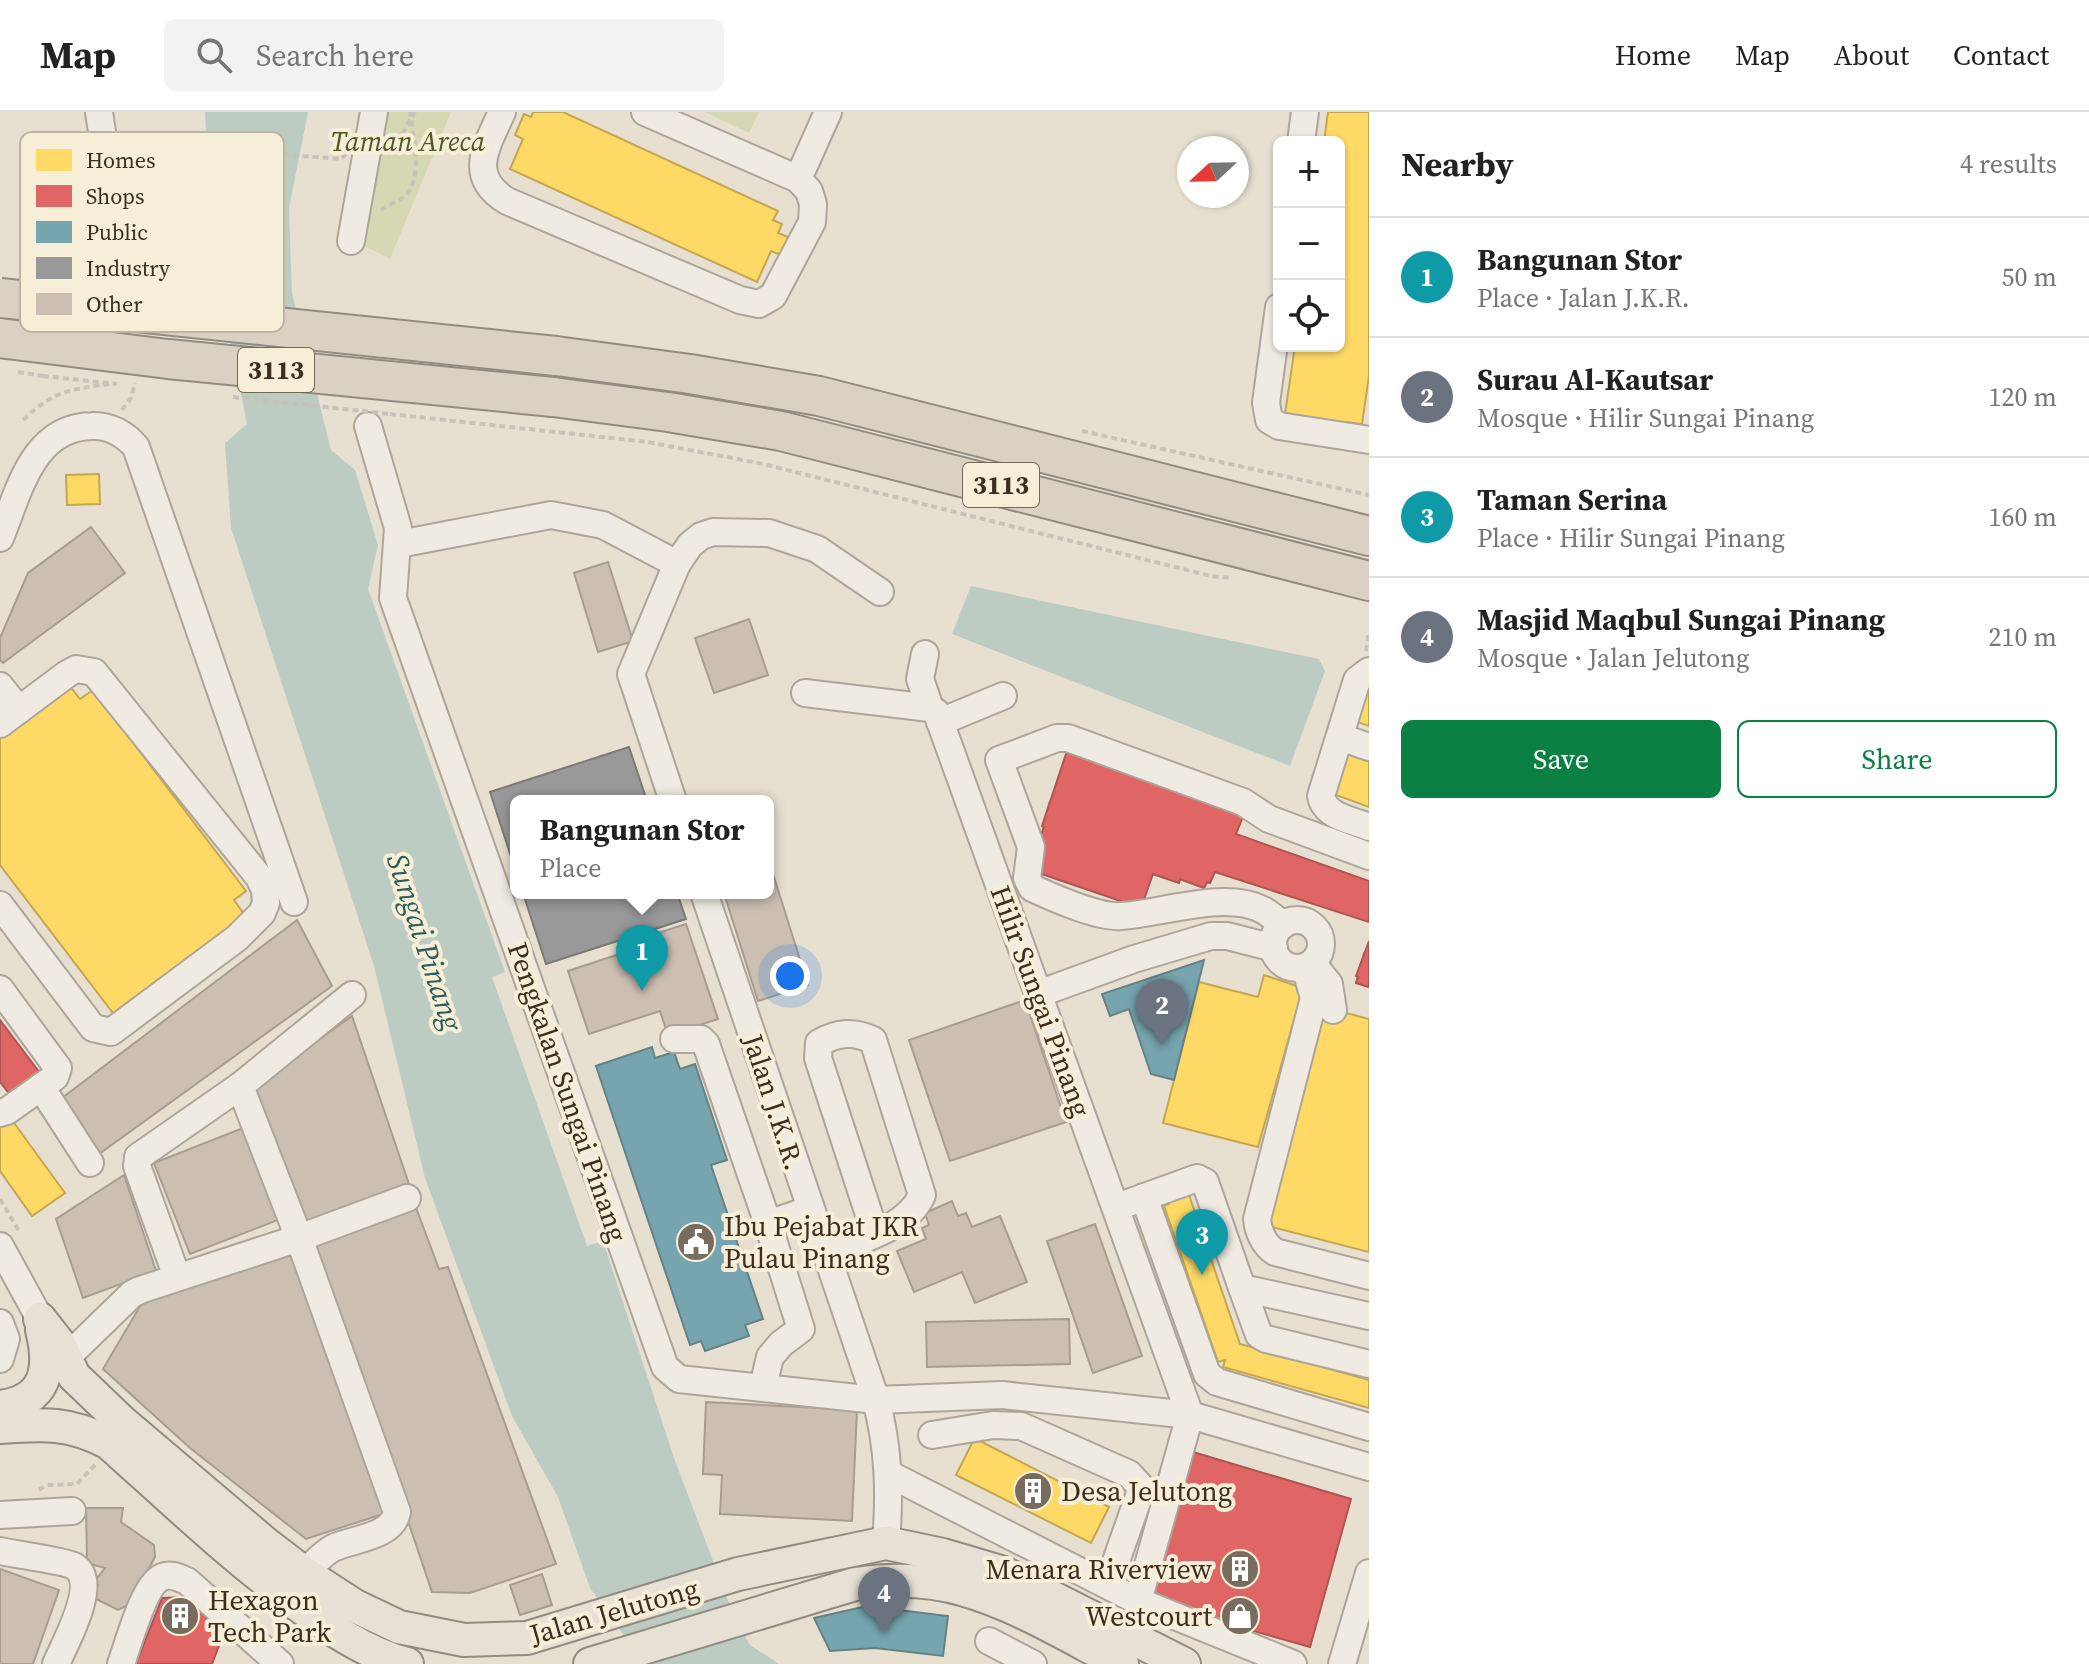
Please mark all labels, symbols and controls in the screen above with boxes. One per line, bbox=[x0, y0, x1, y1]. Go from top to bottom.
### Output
search box bbox=[164, 19, 724, 91]
text: Map bbox=[40, 29, 116, 81]
icon: search bbox=[192, 33, 236, 77]
text: Search here bbox=[256, 35, 414, 76]
text: Home bbox=[1615, 36, 1691, 74]
text: Map bbox=[1735, 36, 1790, 74]
text: About bbox=[1834, 36, 1909, 74]
text: Contact bbox=[1953, 36, 2049, 74]
park label: Taman Areca bbox=[331, 122, 486, 160]
legend bbox=[20, 132, 284, 332]
north arrow bbox=[1177, 136, 1249, 208]
map controls bbox=[1273, 136, 1345, 352]
button: + bbox=[1273, 136, 1345, 208]
text: Nearby bbox=[1401, 141, 1514, 187]
text: Homes bbox=[86, 145, 156, 175]
text: 4 results bbox=[1960, 146, 2057, 182]
text: Shops bbox=[86, 181, 145, 211]
button: − bbox=[1273, 208, 1345, 280]
text: Public bbox=[86, 217, 148, 247]
text: Bangunan Stor bbox=[1477, 239, 1682, 280]
text: Industry bbox=[86, 253, 171, 283]
text: 1 bbox=[1420, 259, 1434, 295]
text: 50 m bbox=[2002, 259, 2057, 295]
button: locate bbox=[1273, 280, 1345, 352]
text: Place · Jalan J.K.R. bbox=[1477, 280, 1690, 316]
text: Other bbox=[86, 289, 143, 319]
road number: 3113 bbox=[238, 348, 314, 392]
text: Surau Al-Kautsar bbox=[1477, 359, 1713, 400]
text: 2 bbox=[1420, 379, 1434, 415]
text: 120 m bbox=[1989, 379, 2057, 415]
text: Mosque · Hilir Sungai Pinang bbox=[1477, 400, 1814, 436]
road number: 3113 bbox=[963, 463, 1039, 507]
text: Taman Serina bbox=[1477, 479, 1667, 520]
text: 3 bbox=[1420, 499, 1434, 535]
text: 160 m bbox=[1989, 499, 2057, 535]
text: Place · Hilir Sungai Pinang bbox=[1477, 520, 1785, 556]
text: Masjid Maqbul Sungai Pinang bbox=[1477, 599, 1885, 640]
text: 4 bbox=[1420, 619, 1434, 655]
text: 210 m bbox=[1989, 619, 2057, 655]
text: Mosque · Jalan Jelutong bbox=[1477, 640, 1750, 676]
button: Save bbox=[1401, 720, 1721, 798]
button: Share bbox=[1737, 720, 2057, 798]
popup bbox=[510, 795, 774, 899]
text: Bangunan Stor bbox=[540, 809, 744, 850]
water label: Sungai Pinang bbox=[377, 848, 473, 1037]
text: Place bbox=[540, 850, 602, 886]
street label: Hilir Sungai Pinang bbox=[981, 880, 1101, 1122]
pin: 1 bbox=[616, 925, 668, 991]
street label: Pengkalan Sungai Pinang bbox=[499, 937, 637, 1247]
your location bbox=[770, 956, 810, 996]
pin: 2 bbox=[1136, 979, 1188, 1045]
street label: Jalan J.K.R. bbox=[734, 1028, 814, 1175]
place label: Ibu Pejabat JKR Pulau Pinang bbox=[724, 1207, 919, 1277]
pin: 3 bbox=[1176, 1209, 1228, 1275]
public building icon: Ibu Pejabat JKR Pulau Pinang bbox=[675, 1221, 717, 1263]
building icon: Desa Jelutong bbox=[1012, 1470, 1054, 1512]
place label: Desa Jelutong bbox=[1061, 1472, 1232, 1510]
building icon: Menara Riverview bbox=[1219, 1548, 1261, 1590]
place label: Menara Riverview bbox=[986, 1550, 1213, 1588]
pin: 4 bbox=[858, 1567, 910, 1633]
street label: Jalan Jelutong bbox=[524, 1569, 703, 1654]
place label: Hexagon Tech Park bbox=[208, 1581, 332, 1651]
building icon: Hexagon Tech Park bbox=[159, 1595, 201, 1637]
shop icon: Westcourt bbox=[1219, 1595, 1261, 1637]
place label: Westcourt bbox=[1085, 1597, 1213, 1635]

